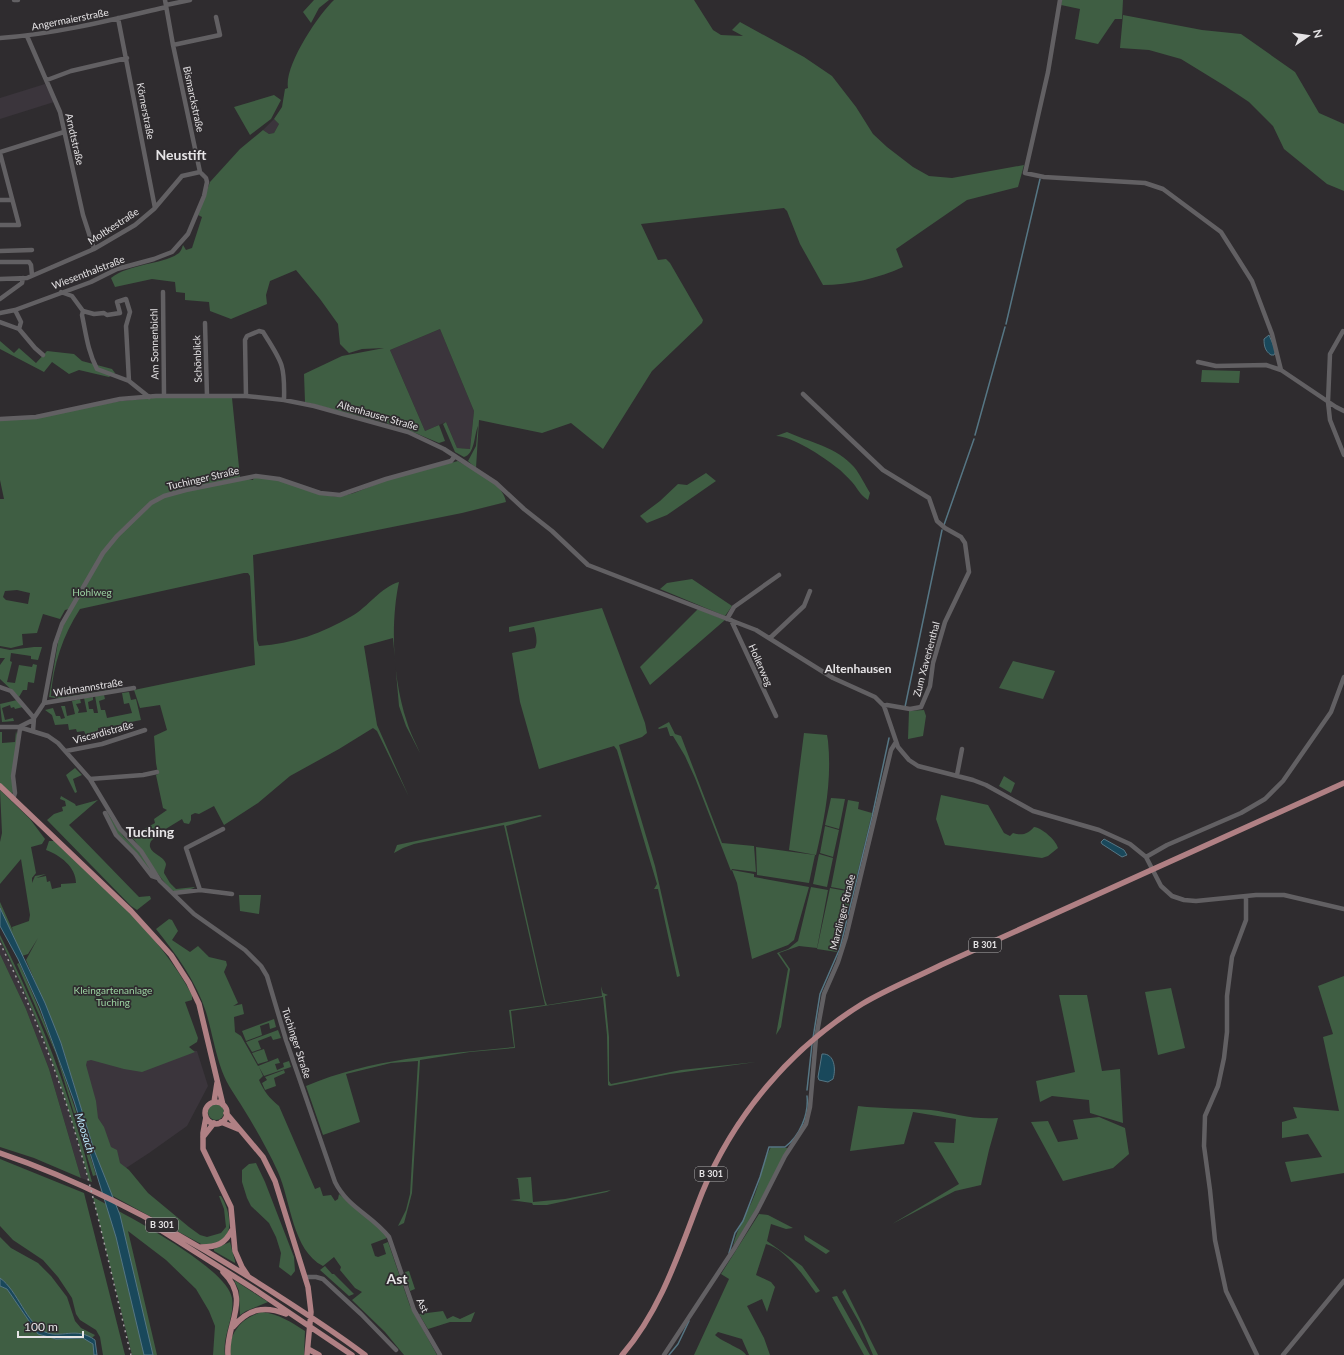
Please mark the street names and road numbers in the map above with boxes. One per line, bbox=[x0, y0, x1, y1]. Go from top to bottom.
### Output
street label: Angermaierstraße bbox=[30, 6, 110, 32]
street label: Bismarckstraße bbox=[181, 65, 207, 133]
street label: Körnerstraße bbox=[135, 82, 157, 140]
street label: Arndtstraße bbox=[63, 112, 87, 166]
street label: Moltkestraße bbox=[85, 205, 141, 247]
street label: Wiesenthalstraße bbox=[50, 253, 126, 291]
street label: Am Sonnenbichl bbox=[147, 308, 161, 380]
street label: Schönblick bbox=[190, 334, 204, 383]
street label: Altenhauser Straße bbox=[336, 398, 420, 432]
street label: Tuchinger Straße bbox=[166, 464, 240, 492]
street label: Zum Xaverienthal bbox=[910, 620, 942, 698]
street label: Hollerweg bbox=[746, 642, 776, 688]
street label: Widmannstraße bbox=[52, 676, 124, 698]
street label: Viscardistraße bbox=[71, 718, 135, 746]
street label: Marzlinger Straße bbox=[827, 873, 857, 951]
road number: B 301 bbox=[969, 938, 1001, 952]
street label: Tuchinger Straße bbox=[280, 1006, 314, 1080]
road number: B 301 bbox=[695, 1167, 727, 1181]
road number: B 301 bbox=[146, 1218, 178, 1232]
street label: Ast bbox=[414, 1296, 432, 1315]

